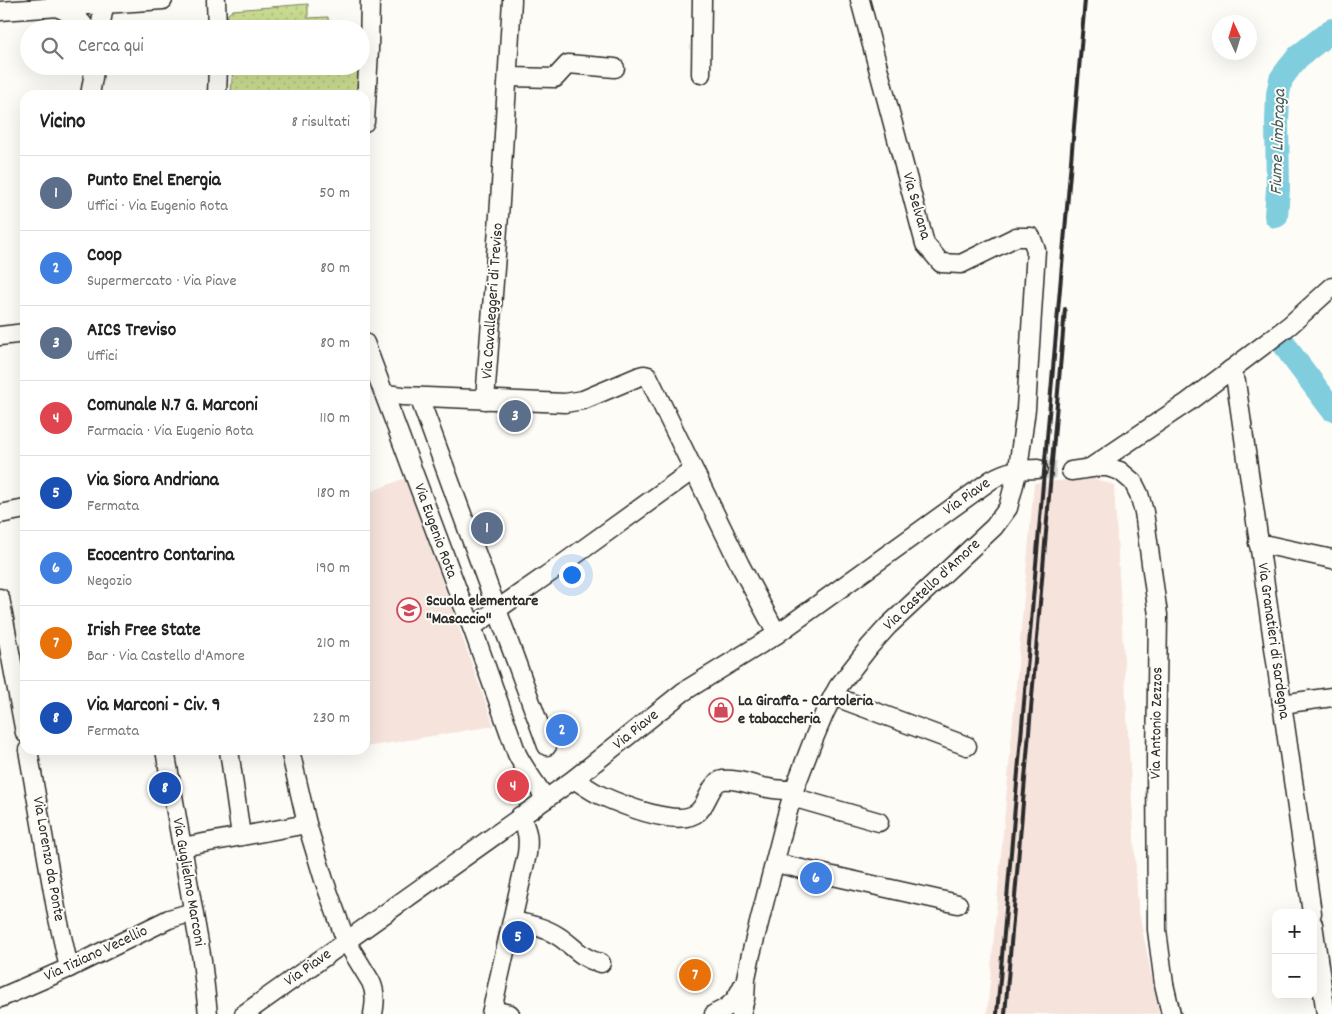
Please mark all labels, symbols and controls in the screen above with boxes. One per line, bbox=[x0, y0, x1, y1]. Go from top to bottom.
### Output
north arrow bbox=[1212, 15, 1257, 60]
search box bbox=[20, 20, 370, 75]
icon: search bbox=[38, 34, 66, 62]
text: Cerca qui bbox=[78, 34, 144, 61]
water label: Fiume Limbraga bbox=[1265, 87, 1293, 195]
text: Vicino bbox=[40, 108, 85, 138]
text: 8 risultati bbox=[291, 111, 350, 134]
text: Punto Enel Energia bbox=[87, 168, 221, 195]
street label: Via Selvana bbox=[895, 170, 937, 243]
text: 1 bbox=[54, 182, 58, 205]
text: 50 m bbox=[319, 182, 350, 205]
text: Uffici · Via Eugenio Rota bbox=[87, 195, 228, 218]
street label: Via Cavalleggeri di Treviso bbox=[476, 222, 510, 380]
text: Coop bbox=[87, 243, 122, 270]
text: 2 bbox=[53, 257, 60, 280]
text: 80 m bbox=[320, 257, 350, 280]
text: Supermercato · Via Piave bbox=[87, 270, 236, 293]
text: AICS Treviso bbox=[87, 318, 176, 345]
text: 3 bbox=[52, 332, 60, 355]
text: 80 m bbox=[320, 332, 350, 355]
text: Uffici bbox=[87, 345, 117, 368]
text: Comunale N.7 G. Marconi bbox=[87, 393, 258, 420]
pin: 3 bbox=[499, 397, 531, 435]
text: 4 bbox=[53, 407, 59, 430]
text: 110 m bbox=[320, 407, 350, 430]
text: Farmacia · Via Eugenio Rota bbox=[87, 420, 253, 443]
text: Via Siora Andriana bbox=[87, 468, 219, 495]
street label: Via Piave bbox=[939, 472, 995, 522]
street label: Via Eugenio Rota bbox=[407, 480, 463, 582]
text: 5 bbox=[52, 482, 60, 505]
text: 180 m bbox=[317, 482, 350, 505]
text: Fermata bbox=[87, 495, 139, 518]
pin: 1 bbox=[471, 509, 503, 547]
street label: Via Castello d'Amore bbox=[878, 534, 986, 636]
text: Ecocentro Contarina bbox=[87, 543, 234, 570]
text: 6 bbox=[52, 557, 60, 580]
text: 190 m bbox=[316, 557, 350, 580]
street label: Via Granatieri di Sardegna bbox=[1251, 561, 1295, 721]
your location bbox=[559, 562, 585, 588]
text: Negozio bbox=[87, 570, 132, 593]
place label: Scuola elementare "Masaccio" bbox=[426, 590, 538, 631]
school or university icon: Scuola elementare "Masaccio" bbox=[396, 597, 422, 623]
text: Irish Free State bbox=[87, 618, 201, 645]
text: 7 bbox=[53, 632, 59, 655]
text: 210 m bbox=[316, 632, 350, 655]
text: Bar · Via Castello d'Amore bbox=[87, 645, 245, 668]
street label: Via Antonio Zezzos bbox=[1145, 666, 1169, 779]
place label: La Giraffa - Cartoleria e tabaccheria bbox=[738, 690, 874, 731]
text: Via Marconi - Civ. 9 bbox=[87, 693, 221, 720]
shop icon: La Giraffa - Cartoleria e tabaccheria bbox=[708, 697, 734, 723]
street label: Via Piave bbox=[608, 704, 664, 756]
text: 8 bbox=[53, 707, 59, 730]
text: 230 m bbox=[313, 707, 350, 730]
pin: 2 bbox=[546, 711, 578, 749]
text: Fermata bbox=[87, 720, 139, 743]
pin: 4 bbox=[497, 767, 529, 805]
pin: 8 bbox=[149, 769, 181, 807]
street label: Via Lorenzo da Ponte bbox=[26, 795, 70, 923]
street label: Via Guglielmo Marconi bbox=[165, 816, 211, 948]
pin: 6 bbox=[800, 859, 832, 897]
map controls bbox=[1272, 909, 1317, 999]
button: + bbox=[1272, 909, 1317, 954]
pin: 5 bbox=[502, 918, 534, 956]
street label: Via Tiziano Vecellio bbox=[41, 920, 151, 988]
street label: Via Piave bbox=[280, 943, 336, 993]
button: − bbox=[1272, 954, 1317, 999]
pin: 7 bbox=[679, 956, 711, 994]

